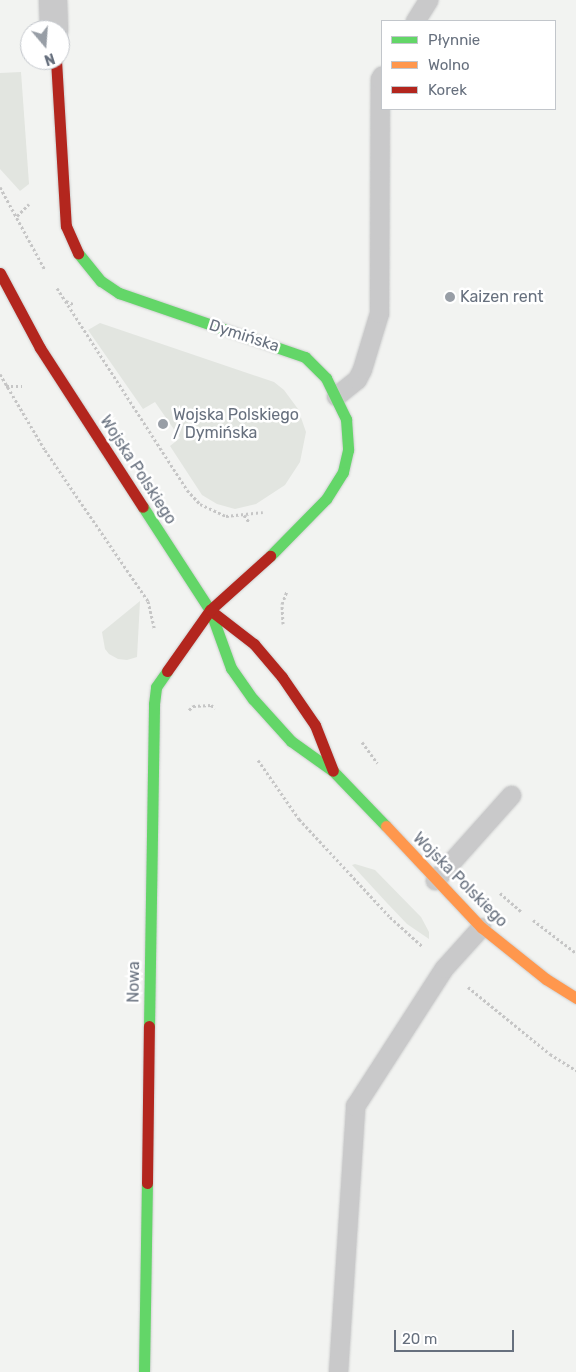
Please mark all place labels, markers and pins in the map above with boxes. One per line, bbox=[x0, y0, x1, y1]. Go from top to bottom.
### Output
place label: Kaizen rent bbox=[460, 287, 544, 307]
marker: Kaizen rent bbox=[444, 291, 456, 303]
place label: Wojska Polskiego / Dymińska bbox=[173, 405, 299, 443]
marker: Wojska Polskiego / Dymińska bbox=[157, 418, 169, 430]

